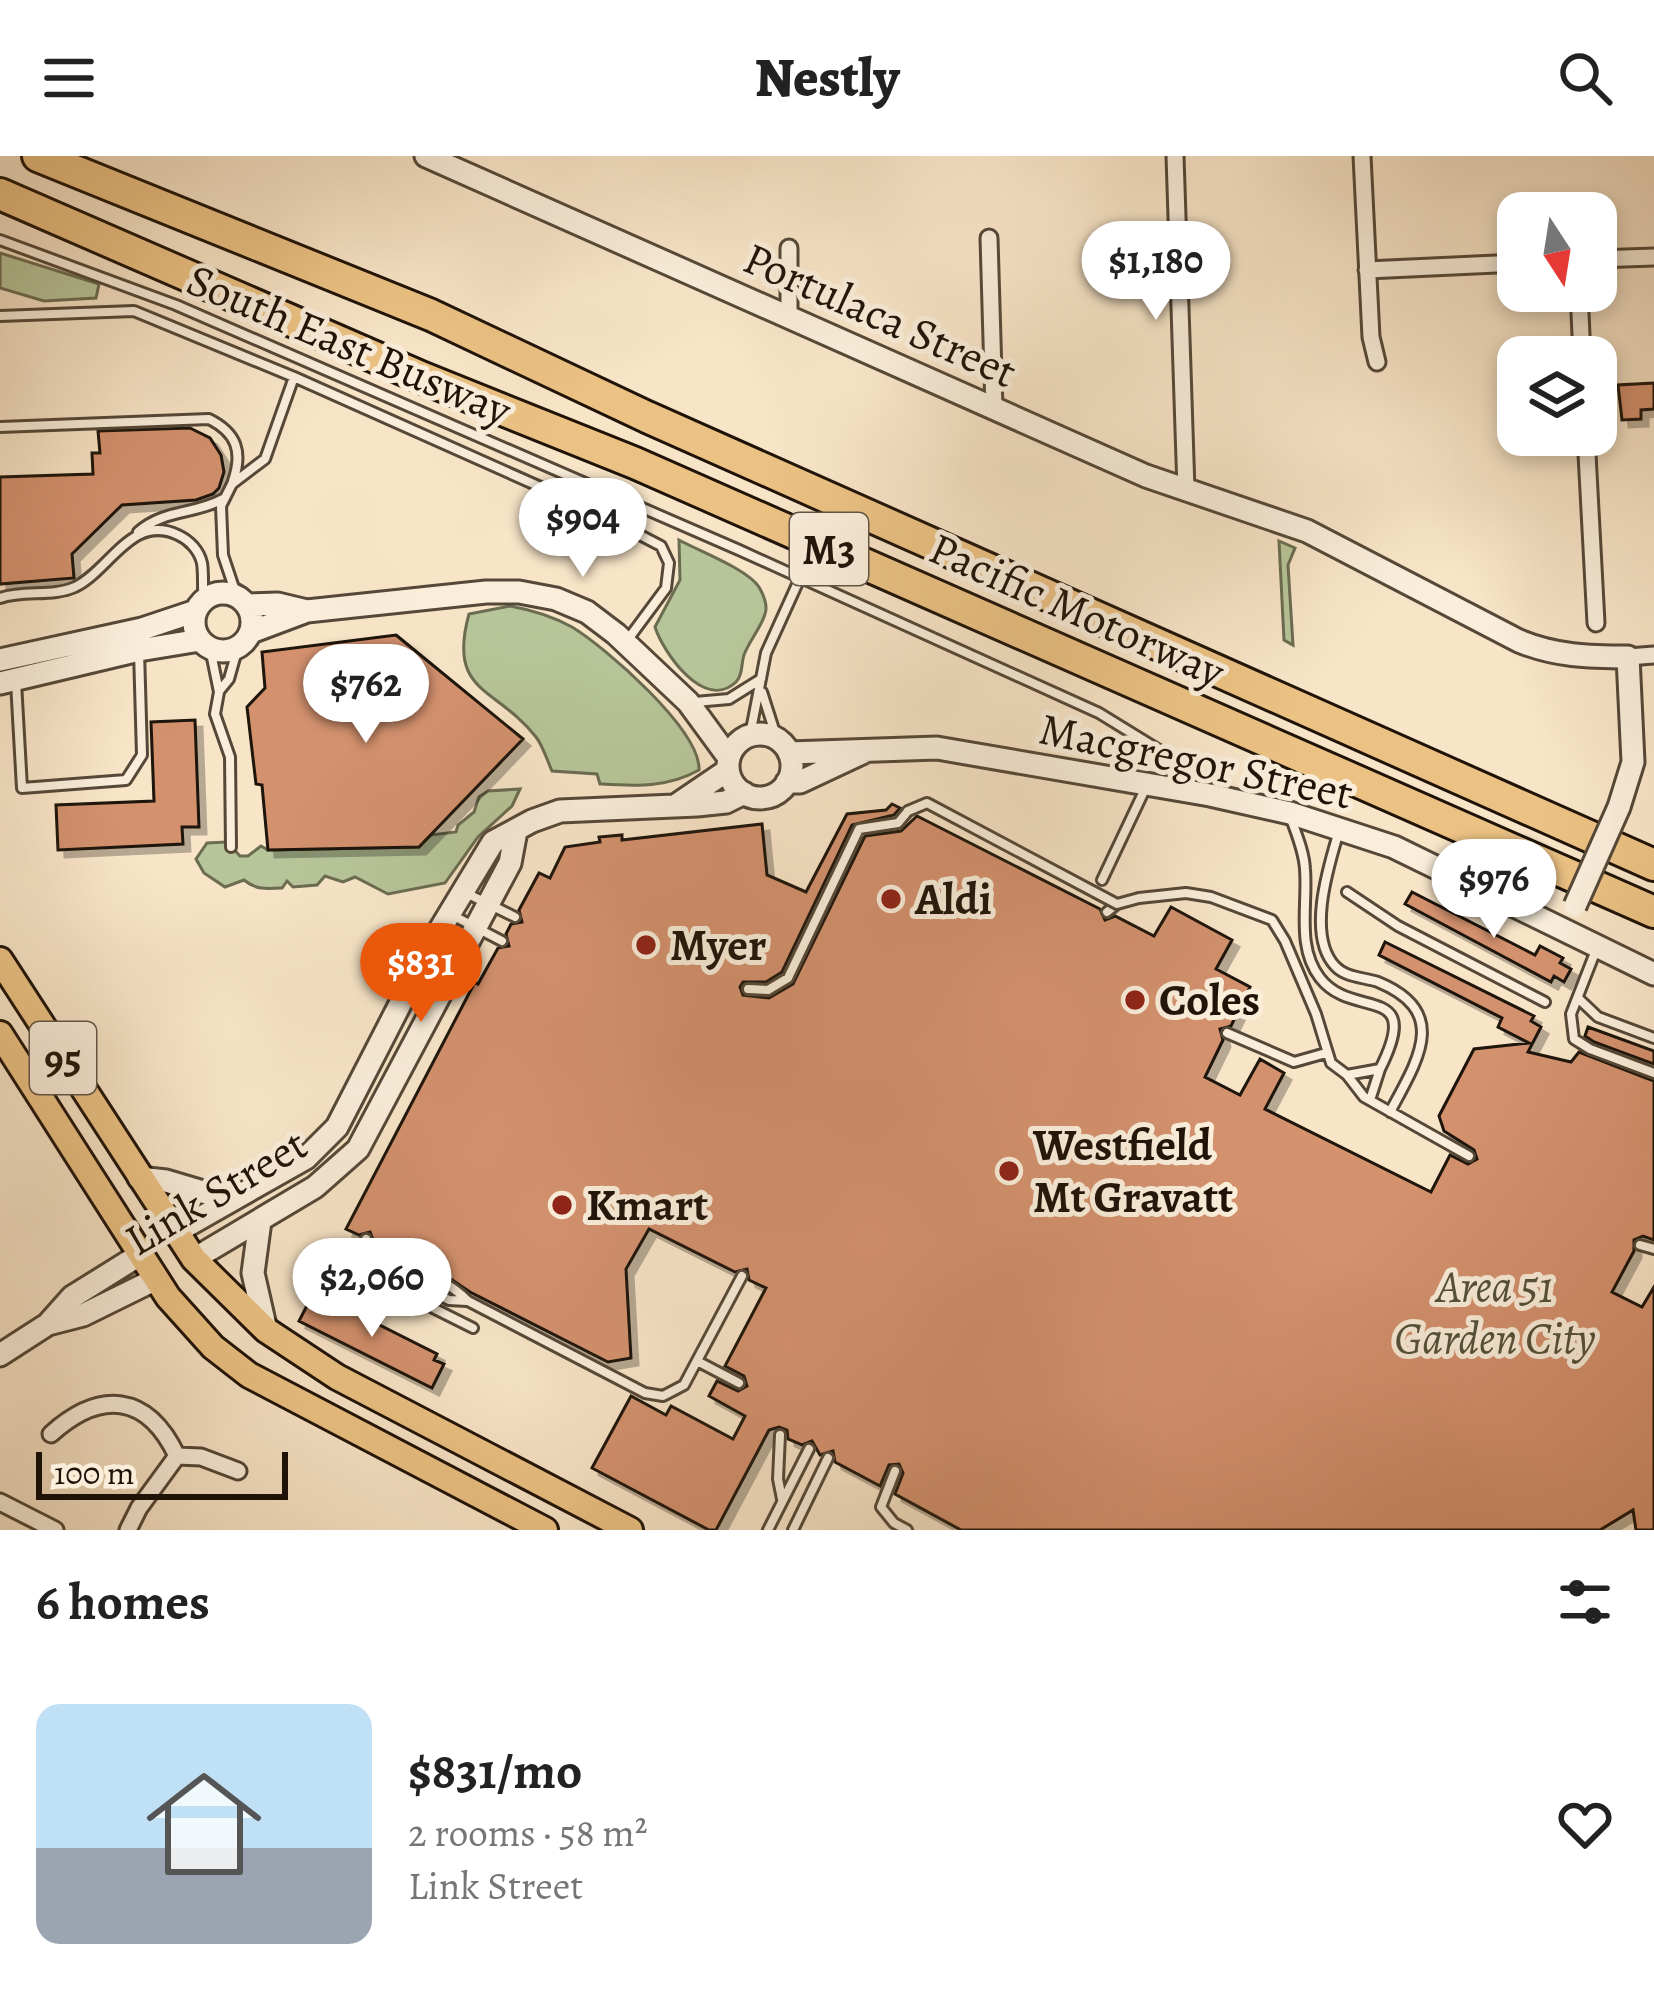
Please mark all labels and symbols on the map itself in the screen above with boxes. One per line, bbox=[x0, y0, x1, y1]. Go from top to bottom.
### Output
north arrow bbox=[1497, 192, 1617, 312]
pin: $1,180 bbox=[1058, 221, 1254, 323]
street label: Portulaca Street bbox=[734, 227, 1026, 403]
street label: South East Busway bbox=[177, 249, 521, 442]
pin: $904 bbox=[512, 478, 654, 580]
road number: M3 bbox=[790, 513, 868, 585]
street label: Pacific Motorway bbox=[920, 517, 1235, 703]
pin: $762 bbox=[295, 644, 437, 746]
street label: Macgregor Street bbox=[1034, 698, 1358, 824]
pin: $976 bbox=[1423, 839, 1565, 941]
place label: Aldi bbox=[914, 868, 992, 930]
marker: Aldi bbox=[878, 886, 904, 912]
place label: Myer bbox=[670, 914, 767, 976]
pin: $831 bbox=[350, 923, 492, 1025]
marker: Myer bbox=[633, 932, 659, 958]
place label: Coles bbox=[1159, 969, 1260, 1031]
marker: Coles bbox=[1122, 987, 1148, 1013]
road number: 95 bbox=[30, 1022, 96, 1094]
street label: Link Street bbox=[113, 1113, 319, 1271]
place label: Westfield Mt Gravatt bbox=[1032, 1114, 1233, 1228]
marker: Westfield Mt Gravatt bbox=[996, 1158, 1022, 1184]
place label: Kmart bbox=[586, 1174, 708, 1236]
marker: Kmart bbox=[549, 1192, 575, 1218]
pin: $2,060 bbox=[274, 1238, 470, 1340]
park label: Area 51 Garden City bbox=[1394, 1255, 1596, 1369]
scale bar bbox=[36, 1446, 288, 1499]

